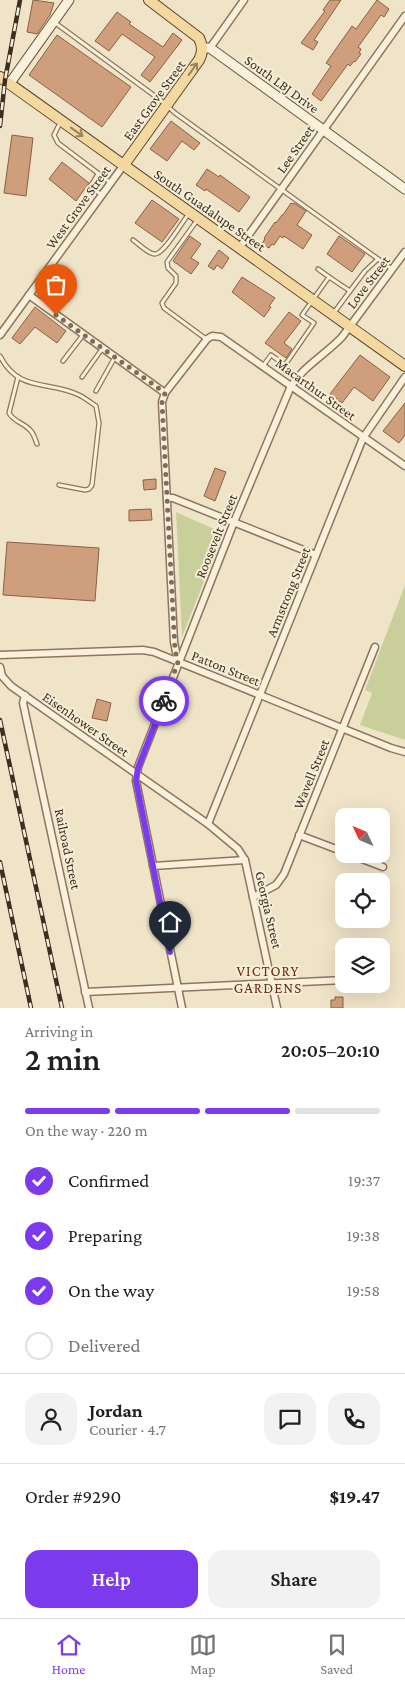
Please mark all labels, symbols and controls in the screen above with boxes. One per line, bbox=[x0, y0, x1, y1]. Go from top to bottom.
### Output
street label: South LBJ Drive bbox=[242, 52, 322, 116]
street label: East Grove Street bbox=[120, 56, 189, 143]
one-way arrow bbox=[187, 63, 198, 76]
street label: Lee Street bbox=[273, 122, 317, 176]
one-way arrow bbox=[70, 127, 84, 137]
street label: West Grove Street bbox=[42, 162, 114, 252]
street label: South Guadalupe Street bbox=[151, 165, 269, 255]
street label: Love Street bbox=[343, 252, 393, 311]
pin bbox=[35, 264, 77, 315]
icon: bag bbox=[42, 271, 70, 299]
street label: Macarthur Street bbox=[273, 355, 360, 424]
street label: Roosevelt Street bbox=[192, 491, 240, 580]
street label: Armstrong Street bbox=[263, 544, 313, 639]
street label: Patton Street bbox=[189, 647, 263, 689]
courier bbox=[139, 676, 189, 726]
icon: bike bbox=[150, 687, 178, 715]
street label: Eisenhower Street bbox=[40, 688, 132, 760]
street label: Wavell Street bbox=[290, 736, 332, 811]
street label: Railroad Street bbox=[52, 807, 84, 891]
north arrow bbox=[335, 808, 390, 862]
map controls bbox=[335, 808, 390, 993]
street label: Georgia Street bbox=[252, 870, 286, 951]
button: locate bbox=[335, 873, 390, 928]
pin bbox=[149, 901, 191, 952]
icon: home bbox=[156, 908, 184, 936]
button: layers bbox=[335, 938, 390, 993]
district label: VICTORY GARDENS bbox=[234, 963, 302, 996]
text: Arriving in bbox=[25, 1023, 93, 1040]
text: 20:05–20:10 bbox=[281, 1040, 380, 1061]
text: 2 min bbox=[25, 1041, 100, 1077]
text: On the way · 220 m bbox=[25, 1122, 148, 1139]
icon: check bbox=[25, 1167, 53, 1195]
text: Confirmed bbox=[68, 1170, 149, 1191]
text: 19:37 bbox=[348, 1172, 380, 1189]
icon: check bbox=[25, 1222, 53, 1250]
text: Preparing bbox=[68, 1225, 142, 1246]
text: 19:38 bbox=[347, 1227, 380, 1244]
icon: check bbox=[25, 1277, 53, 1305]
text: On the way bbox=[68, 1280, 154, 1301]
text: 19:58 bbox=[347, 1282, 380, 1299]
text: Delivered bbox=[68, 1335, 141, 1356]
button: person bbox=[25, 1393, 77, 1445]
button: chat bbox=[264, 1393, 316, 1445]
button: phone bbox=[328, 1393, 380, 1445]
text: Jordan bbox=[89, 1400, 143, 1421]
text: Courier · 4.7 bbox=[89, 1421, 166, 1438]
text: Order #9290 bbox=[25, 1486, 121, 1507]
text: $19.47 bbox=[330, 1486, 380, 1507]
button: Help bbox=[25, 1550, 198, 1608]
button: Share bbox=[208, 1550, 380, 1608]
tab: Home bbox=[52, 1631, 85, 1677]
tab: Map bbox=[189, 1631, 217, 1677]
tab: Saved bbox=[320, 1631, 353, 1677]

